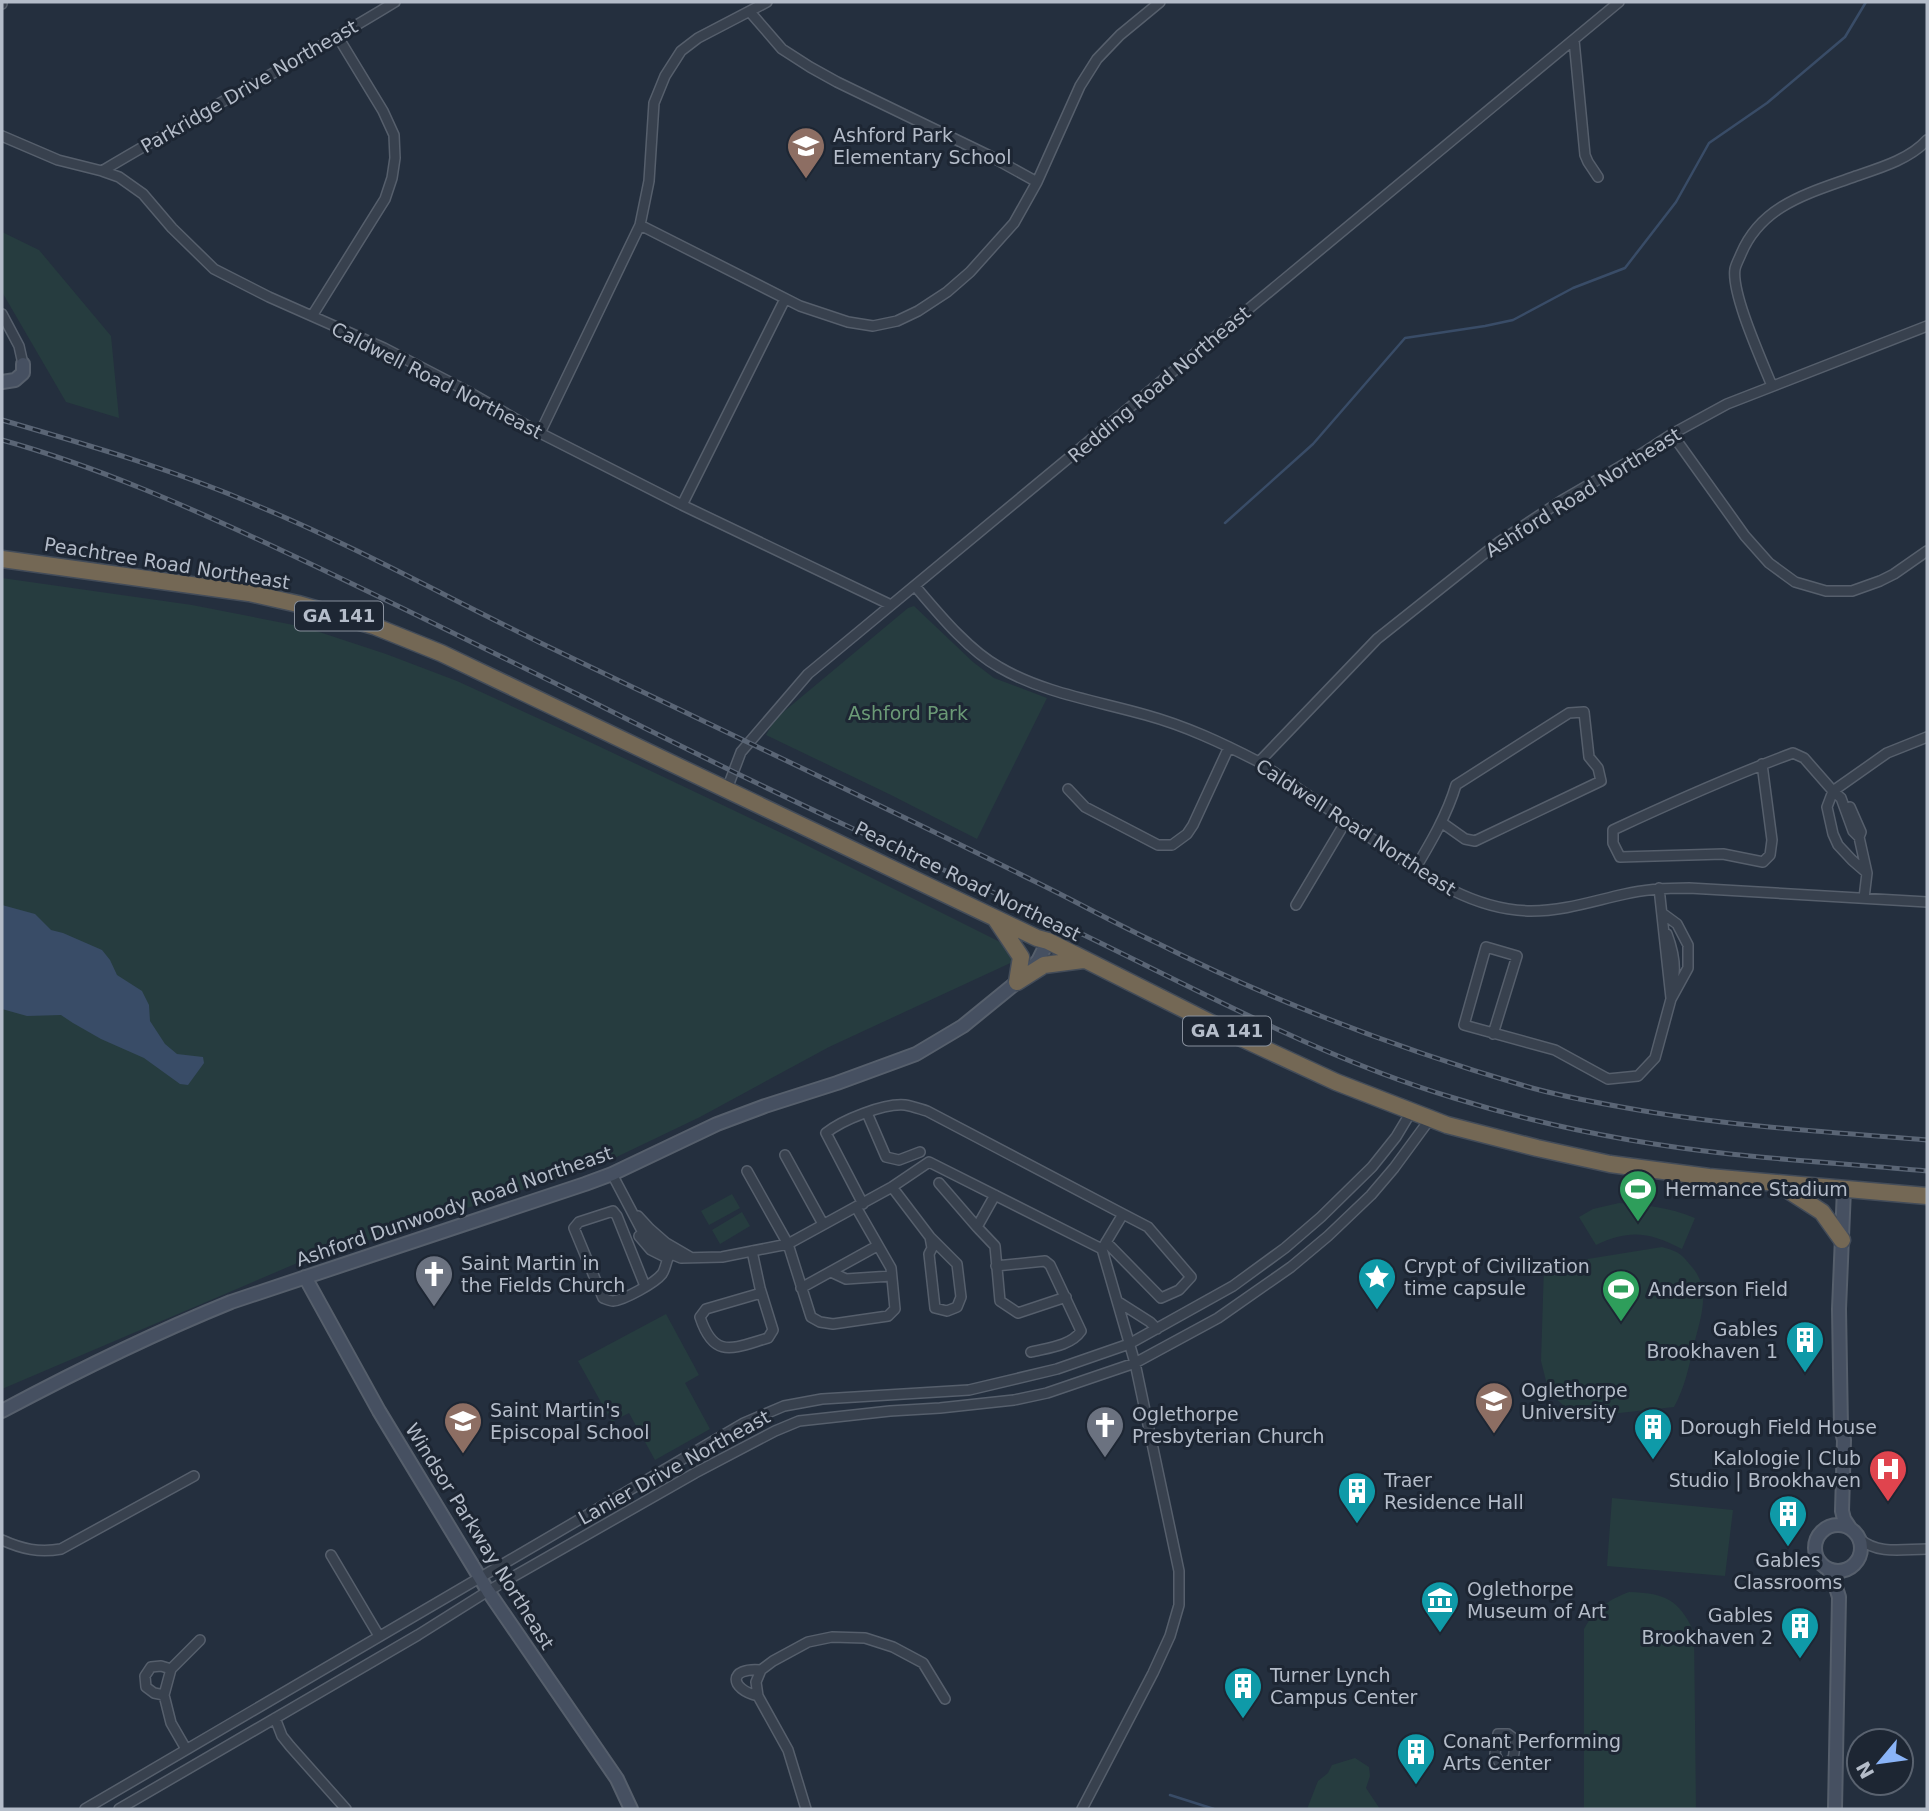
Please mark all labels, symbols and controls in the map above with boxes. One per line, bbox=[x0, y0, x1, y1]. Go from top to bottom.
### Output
street label: Parkridge Drive Northeast bbox=[137, 15, 361, 157]
place label: Ashford Park Elementary School bbox=[833, 124, 1011, 168]
school or university icon: Ashford Park Elementary School bbox=[785, 125, 827, 180]
street label: Redding Road Northeast bbox=[1063, 301, 1255, 467]
street label: Caldwell Road Northeast bbox=[328, 317, 546, 443]
street label: Ashford Road Northeast bbox=[1481, 423, 1685, 561]
street label: Peachtree Road Northeast bbox=[43, 533, 291, 593]
road number: GA 141 bbox=[295, 602, 383, 630]
park label: Ashford Park bbox=[848, 702, 968, 724]
street label: Caldwell Road Northeast bbox=[1252, 754, 1460, 900]
street label: Peachtree Road Northeast bbox=[852, 817, 1084, 945]
road number: GA 141 bbox=[1183, 1016, 1271, 1046]
street label: Ashford Dunwoody Road Northeast bbox=[293, 1141, 615, 1271]
sports icon: Hermance Stadium bbox=[1617, 1168, 1659, 1223]
place label: Hermance Stadium bbox=[1665, 1178, 1848, 1200]
place label: Saint Martin in the Fields Church bbox=[461, 1252, 625, 1296]
church icon: Saint Martin in the Fields Church bbox=[413, 1253, 455, 1308]
place label: Crypt of Civilization time capsule bbox=[1404, 1255, 1590, 1299]
place icon: Crypt of Civilization time capsule bbox=[1356, 1256, 1398, 1311]
sports icon: Anderson Field bbox=[1600, 1268, 1642, 1323]
place label: Anderson Field bbox=[1648, 1278, 1788, 1300]
place label: Gables Brookhaven 1 bbox=[1647, 1318, 1778, 1362]
building icon: Gables Brookhaven 1 bbox=[1784, 1319, 1826, 1374]
place label: Oglethorpe University bbox=[1521, 1379, 1628, 1423]
school or university icon: Oglethorpe University bbox=[1473, 1380, 1515, 1435]
place label: Saint Martin's Episcopal School bbox=[490, 1399, 649, 1443]
school or university icon: Saint Martin's Episcopal School bbox=[442, 1400, 484, 1455]
place label: Oglethorpe Presbyterian Church bbox=[1132, 1403, 1325, 1447]
church icon: Oglethorpe Presbyterian Church bbox=[1084, 1404, 1126, 1459]
street label: Lanier Drive Northeast bbox=[574, 1405, 774, 1529]
building icon: Dorough Field House bbox=[1632, 1406, 1674, 1461]
place label: Dorough Field House bbox=[1680, 1416, 1877, 1438]
street label: Windsor Parkway Northeast bbox=[401, 1419, 559, 1653]
place label: Kalologie | Club Studio | Brookhaven bbox=[1669, 1447, 1861, 1492]
hospital icon: Kalologie | Club Studio | Brookhaven bbox=[1867, 1448, 1909, 1503]
place label: Traer Residence Hall bbox=[1383, 1469, 1524, 1513]
building icon: Traer Residence Hall bbox=[1336, 1470, 1378, 1525]
building icon: Gables Classrooms bbox=[1767, 1493, 1809, 1548]
place label: Gables Classrooms bbox=[1733, 1549, 1843, 1593]
place label: Oglethorpe Museum of Art bbox=[1467, 1578, 1606, 1622]
museum icon: Oglethorpe Museum of Art bbox=[1419, 1579, 1461, 1634]
place label: Gables Brookhaven 2 bbox=[1642, 1604, 1773, 1648]
building icon: Gables Brookhaven 2 bbox=[1779, 1605, 1821, 1660]
place label: Turner Lynch Campus Center bbox=[1269, 1664, 1418, 1708]
building icon: Turner Lynch Campus Center bbox=[1222, 1665, 1264, 1720]
north arrow bbox=[1845, 1727, 1915, 1797]
place label: Conant Performing Arts Center bbox=[1443, 1730, 1621, 1774]
building icon: Conant Performing Arts Center bbox=[1395, 1731, 1437, 1786]
text: N bbox=[1852, 1758, 1879, 1783]

